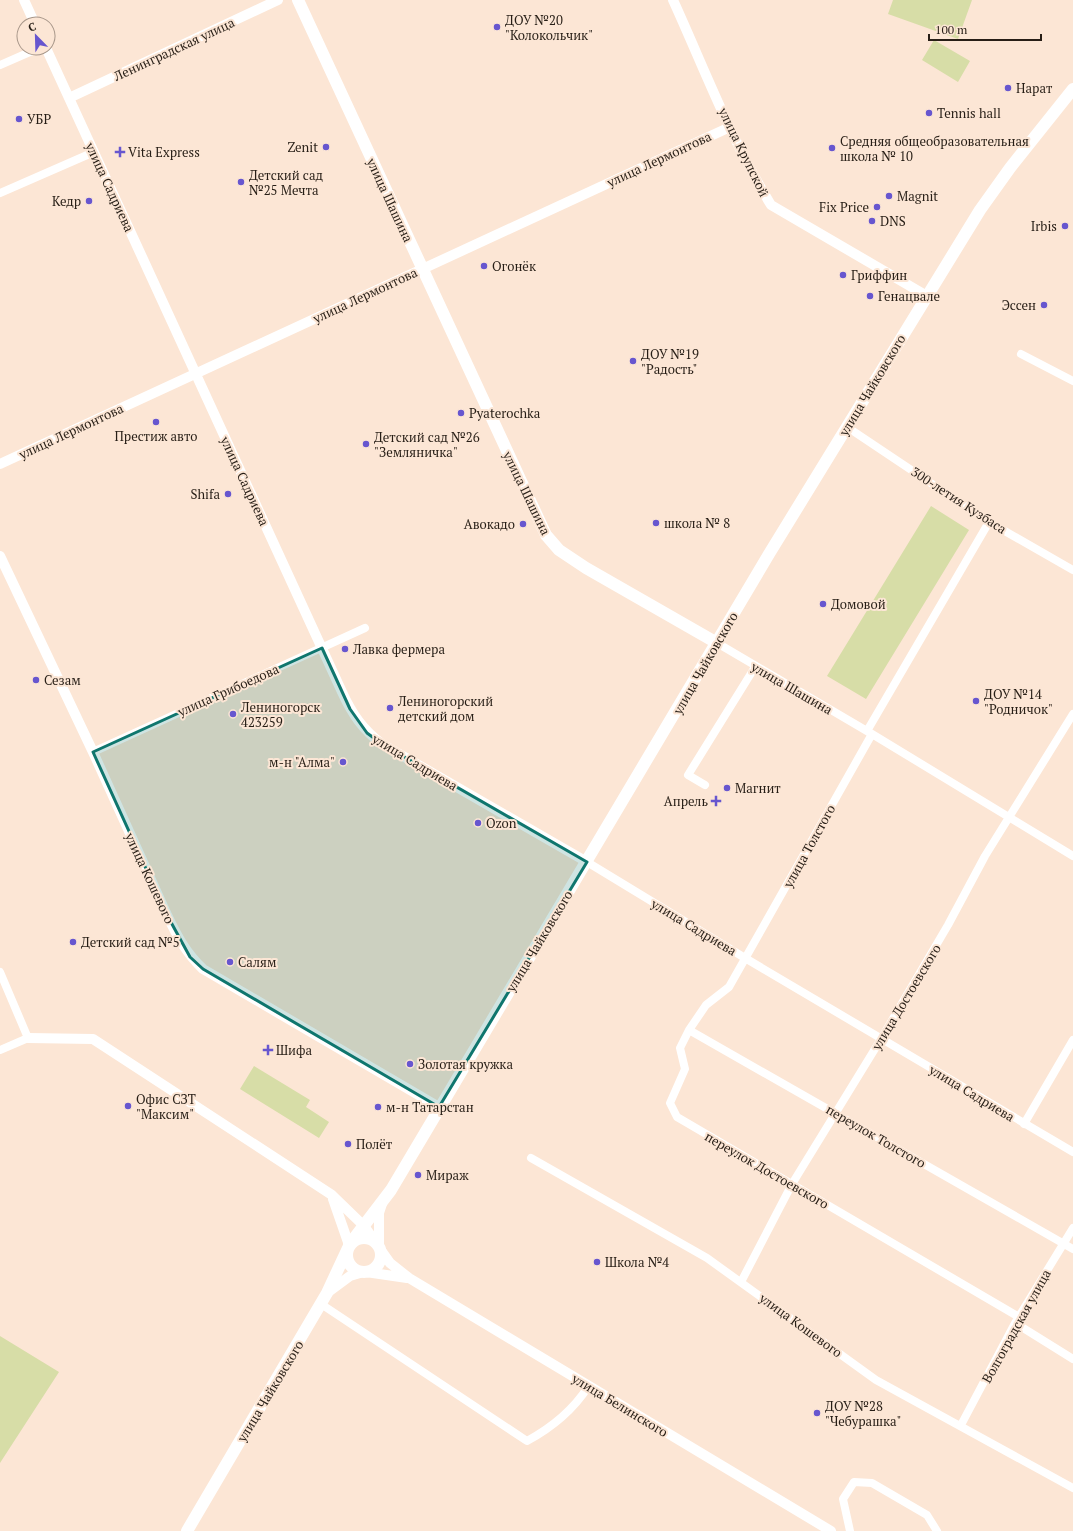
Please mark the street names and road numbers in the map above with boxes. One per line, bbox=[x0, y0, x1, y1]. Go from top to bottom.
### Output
street label: Ленинградская улица bbox=[110, 13, 238, 85]
street label: улица Крупской bbox=[714, 103, 773, 200]
street label: улица Лермонтова bbox=[603, 127, 714, 191]
street label: улица Садриева bbox=[81, 138, 139, 235]
street label: улица Шашина bbox=[362, 154, 418, 245]
street label: улица Лермонтова bbox=[309, 263, 420, 327]
street label: улица Чайковского bbox=[834, 331, 909, 440]
street label: улица Лермонтова bbox=[15, 399, 126, 463]
street label: улица Садриева bbox=[216, 432, 274, 529]
street label: улица Шашина bbox=[499, 447, 555, 538]
street label: 300-летия Кузбаса bbox=[908, 462, 1011, 538]
street label: улица Чайковского bbox=[668, 608, 742, 718]
street label: улица Шашина bbox=[747, 657, 836, 719]
street label: улица Грибоедова bbox=[174, 659, 282, 721]
street label: улица Садриева bbox=[368, 729, 461, 795]
street label: улица Толстого bbox=[778, 801, 839, 892]
street label: улица Кошевого bbox=[121, 829, 179, 926]
street label: улица Чайковского bbox=[501, 887, 576, 996]
street label: улица Садриева bbox=[647, 894, 740, 960]
street label: улица Достоевского bbox=[867, 941, 945, 1054]
street label: улица Садриева bbox=[925, 1060, 1018, 1126]
street label: переулок Толстого bbox=[823, 1100, 929, 1172]
street label: переулок Достоевского bbox=[702, 1127, 832, 1213]
street label: Волгоградская улица bbox=[977, 1266, 1055, 1386]
street label: улица Кошевого bbox=[755, 1288, 846, 1361]
street label: улица Чайковского bbox=[232, 1337, 307, 1446]
street label: улица Белинского bbox=[568, 1369, 671, 1441]

